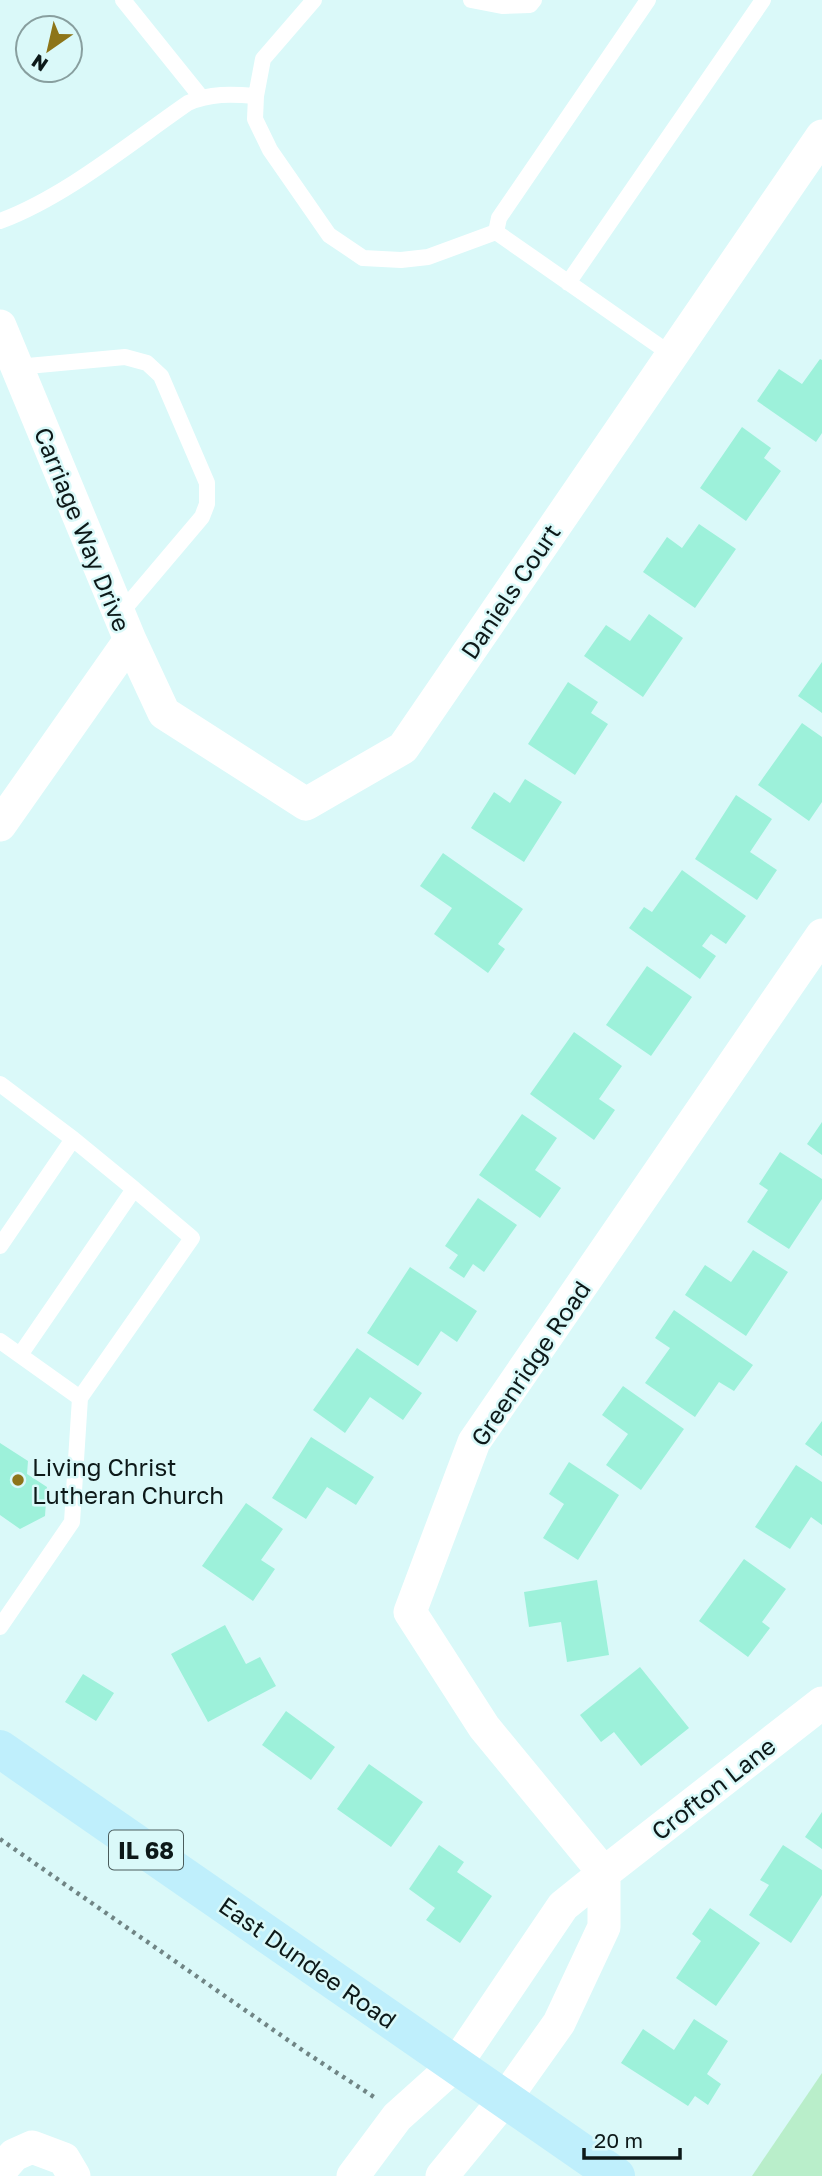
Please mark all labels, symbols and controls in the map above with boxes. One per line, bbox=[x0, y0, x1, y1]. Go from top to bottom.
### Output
north arrow bbox=[14, 14, 84, 84]
text: N bbox=[27, 50, 52, 77]
street label: Carriage Way Drive bbox=[29, 423, 137, 635]
street label: Daniels Court bbox=[454, 518, 566, 664]
street label: Greenridge Road bbox=[464, 1275, 596, 1451]
place label: Living Christ Lutheran Church bbox=[32, 1452, 224, 1509]
marker: Living Christ Lutheran Church bbox=[10, 1472, 26, 1488]
street label: Crofton Lane bbox=[645, 1731, 781, 1845]
road number: IL 68 bbox=[109, 1830, 183, 1870]
street label: East Dundee Road bbox=[214, 1890, 402, 2034]
scale bar bbox=[584, 2116, 680, 2160]
text: 20 m bbox=[594, 2127, 643, 2153]

